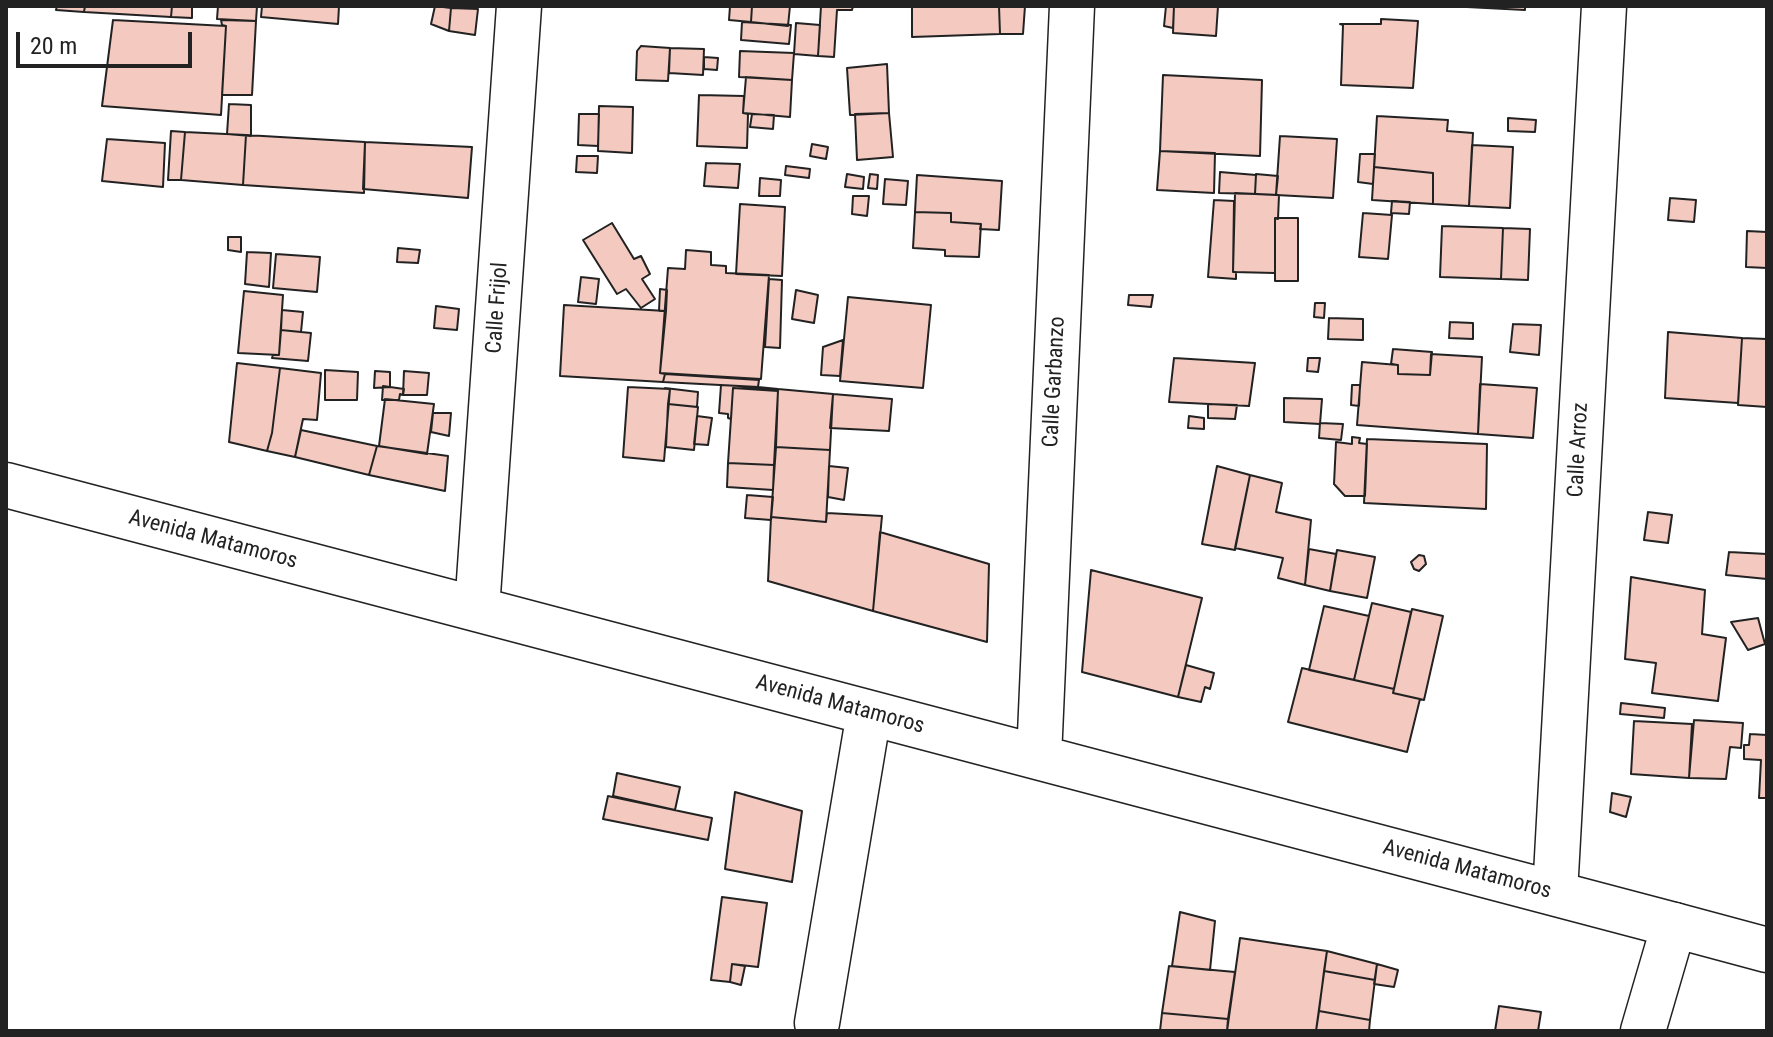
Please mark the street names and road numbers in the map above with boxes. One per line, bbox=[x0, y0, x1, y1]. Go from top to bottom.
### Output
street label: Calle Frijol bbox=[482, 261, 514, 355]
street label: Calle Garbanzo bbox=[1038, 316, 1072, 448]
street label: Calle Arroz bbox=[1563, 402, 1595, 498]
street label: Avenida Matamoros bbox=[126, 505, 300, 575]
street label: Avenida Matamoros bbox=[753, 670, 927, 740]
street label: Avenida Matamoros bbox=[1380, 835, 1554, 905]

